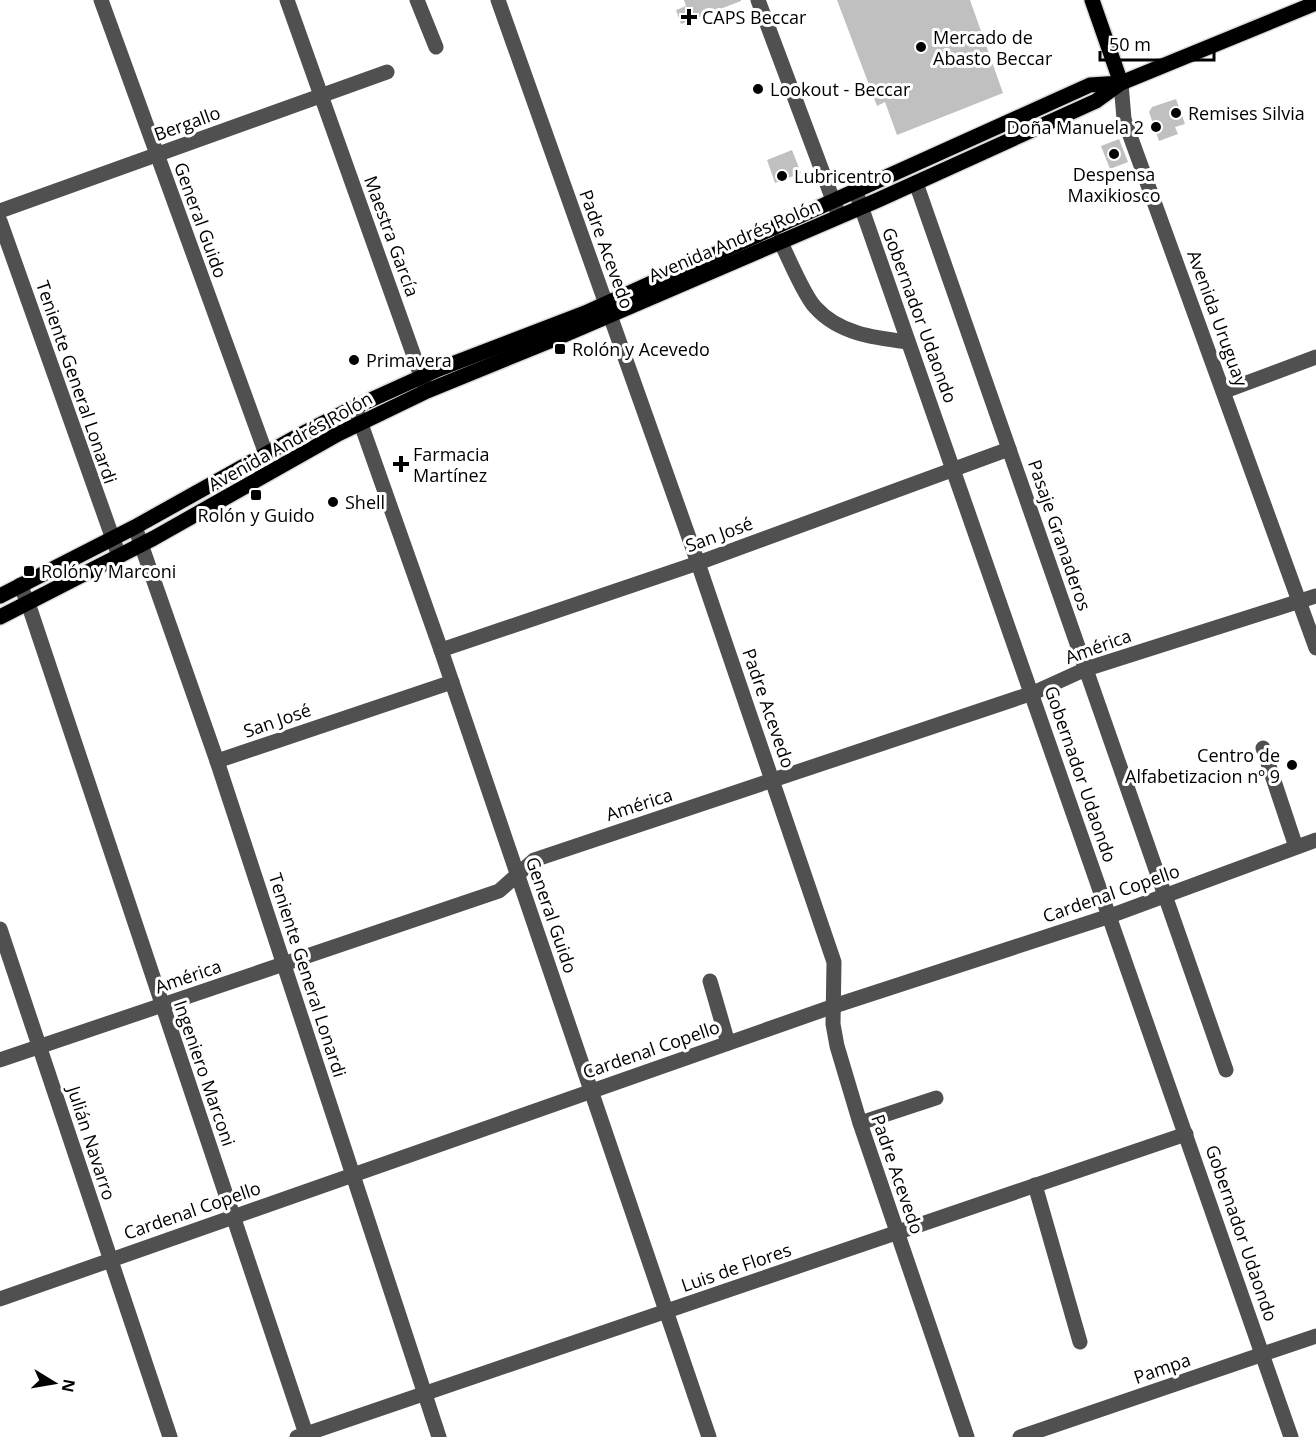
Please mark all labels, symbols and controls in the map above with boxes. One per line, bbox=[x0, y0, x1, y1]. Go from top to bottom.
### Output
place label: CAPS Beccar bbox=[702, 5, 807, 29]
marker: CAPS Beccar bbox=[680, 8, 698, 26]
scale bar bbox=[1100, 24, 1214, 62]
place label: Mercado de Abasto Beccar bbox=[933, 25, 1053, 70]
text: 50 m bbox=[1109, 32, 1151, 56]
marker: Mercado de Abasto Beccar bbox=[914, 40, 928, 54]
place label: Lookout - Beccar bbox=[770, 77, 911, 101]
marker: Lookout - Beccar bbox=[751, 82, 765, 96]
street label: Bergallo bbox=[151, 100, 223, 146]
place label: Remises Silvia bbox=[1188, 101, 1305, 125]
marker: Remises Silvia bbox=[1169, 106, 1183, 120]
place label: Doña Manuela 2 bbox=[1007, 115, 1144, 139]
marker: Doña Manuela 2 bbox=[1149, 120, 1163, 134]
marker: Despensa Maxikiosco bbox=[1107, 147, 1121, 161]
street label: General Guido bbox=[169, 159, 233, 281]
place label: Despensa Maxikiosco bbox=[1067, 162, 1161, 207]
place label: Lubricentro bbox=[794, 164, 892, 188]
marker: Lubricentro bbox=[775, 169, 789, 183]
street label: Maestra García bbox=[359, 172, 425, 300]
street label: Padre Acevedo bbox=[574, 186, 640, 312]
street label: Avenida Andrés Rolón bbox=[645, 193, 823, 287]
street label: Gobernador Udaondo bbox=[877, 224, 963, 406]
street label: Avenida Uruguay bbox=[1182, 247, 1254, 390]
street label: Teniente General Lonardi bbox=[31, 277, 123, 487]
place label: Rolón y Acevedo bbox=[572, 337, 710, 361]
marker: Rolón y Acevedo bbox=[553, 342, 567, 356]
place label: Primavera bbox=[366, 348, 452, 372]
marker: Primavera bbox=[347, 353, 361, 367]
street label: Avenida Andrés Rolón bbox=[204, 386, 376, 496]
place label: Farmacia Martínez bbox=[413, 442, 489, 487]
street label: Pasaje Granaderos bbox=[1023, 456, 1097, 614]
marker: Farmacia Martínez bbox=[394, 457, 408, 471]
marker: Rolón y Guido bbox=[249, 488, 263, 502]
place label: Shell bbox=[345, 490, 385, 514]
marker: Shell bbox=[326, 495, 340, 509]
place label: Rolón y Guido bbox=[197, 503, 315, 527]
street label: San José bbox=[682, 511, 756, 557]
place label: Rolón y Marconi bbox=[41, 559, 176, 583]
marker: Rolón y Marconi bbox=[22, 564, 36, 578]
street label: América bbox=[1062, 623, 1134, 669]
street label: Padre Acevedo bbox=[737, 645, 801, 771]
street label: Gobernador Udaondo bbox=[1040, 683, 1122, 865]
street label: San José bbox=[240, 697, 314, 743]
place label: Centro de Alfabetizacion nº 9 bbox=[1125, 743, 1280, 788]
marker: Centro de Alfabetizacion nº 9 bbox=[1285, 758, 1299, 772]
street label: América bbox=[603, 782, 675, 826]
street label: General Guido bbox=[521, 854, 583, 976]
street label: Cardenal Copello bbox=[1039, 858, 1183, 928]
street label: Teniente General Lonardi bbox=[264, 870, 352, 1080]
street label: América bbox=[152, 953, 224, 999]
street label: Ingeniero Marconi bbox=[169, 997, 241, 1149]
street label: Cardenal Copello bbox=[579, 1014, 723, 1084]
street label: Julián Navarro bbox=[62, 1081, 122, 1203]
street label: Padre Acevedo bbox=[866, 1111, 930, 1237]
street label: Gobernador Udaondo bbox=[1201, 1142, 1283, 1324]
street label: Cardenal Copello bbox=[120, 1175, 264, 1245]
street label: Luis de Flores bbox=[678, 1237, 794, 1297]
street label: Pampa bbox=[1130, 1347, 1194, 1389]
north arrow bbox=[24, 1353, 84, 1413]
text: N bbox=[57, 1377, 81, 1394]

